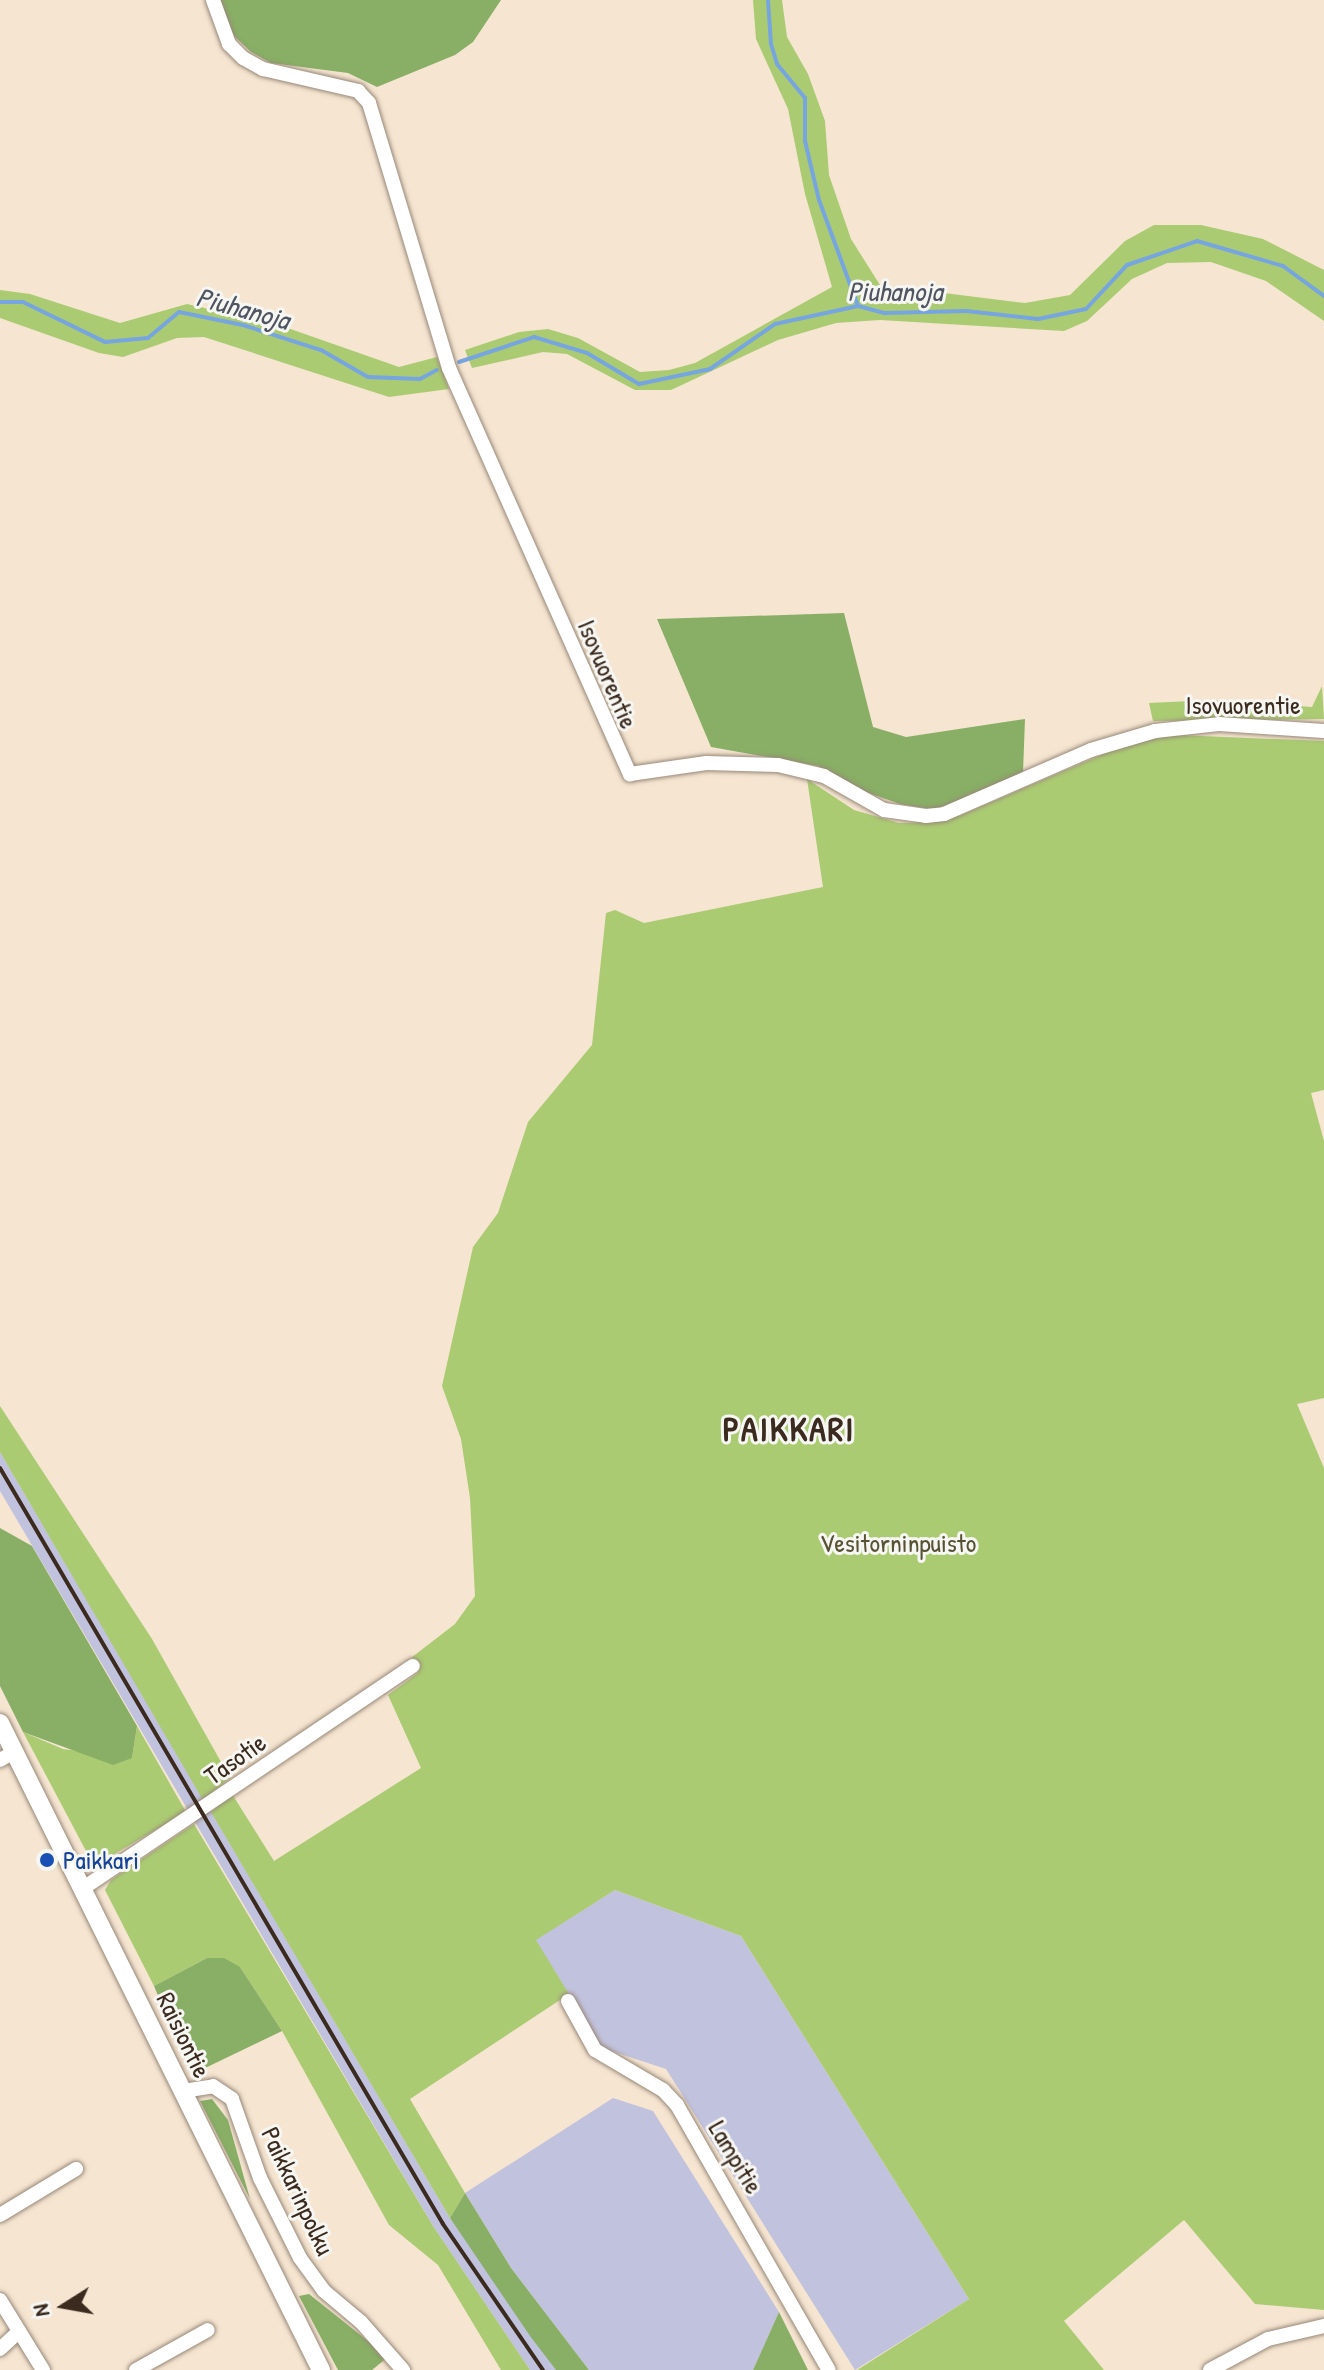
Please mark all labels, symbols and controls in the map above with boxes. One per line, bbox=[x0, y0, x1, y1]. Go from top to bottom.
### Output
water label: Piuhanoja bbox=[847, 274, 943, 308]
water label: Piuhanoja bbox=[193, 279, 293, 337]
street label: Isovuorentie bbox=[571, 615, 645, 733]
street label: Isovuorentie bbox=[1185, 689, 1301, 721]
district label: PAIKKARI bbox=[723, 1410, 855, 1450]
park label: Vesitorninpuisto bbox=[820, 1527, 976, 1559]
street label: Tasotie bbox=[198, 1727, 272, 1791]
place label: Paikkari bbox=[63, 1844, 139, 1876]
marker: Paikkari bbox=[38, 1851, 56, 1869]
street label: Raisiontie bbox=[150, 1987, 218, 2083]
street label: Lampitie bbox=[702, 2115, 770, 2199]
street label: Paikkarinpolku bbox=[255, 2122, 341, 2260]
north arrow bbox=[24, 2266, 104, 2346]
text: N bbox=[25, 2302, 56, 2319]

